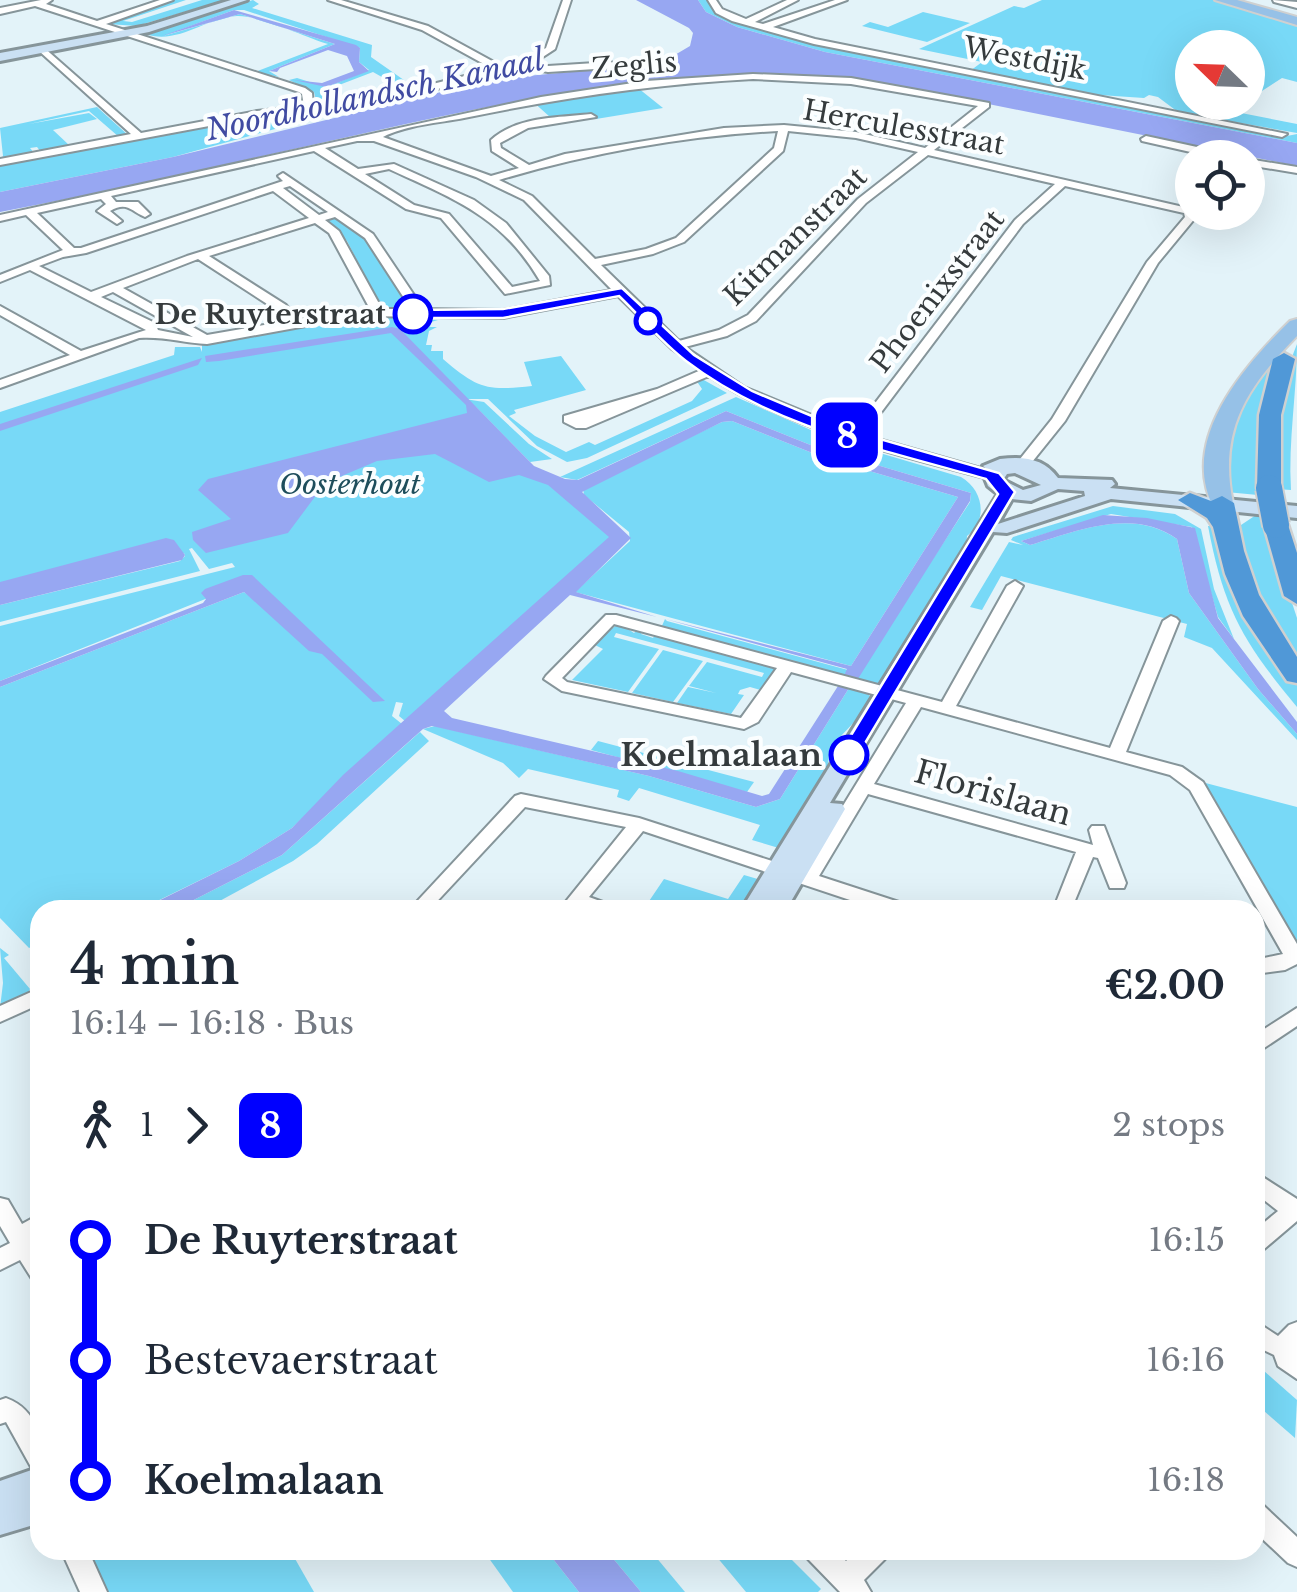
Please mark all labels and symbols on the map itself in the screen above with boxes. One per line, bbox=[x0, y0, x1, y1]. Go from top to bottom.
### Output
street label: Westdijk bbox=[960, 29, 1090, 88]
north arrow bbox=[1175, 30, 1265, 120]
water label: Noordhollandsch Kanaal bbox=[201, 40, 548, 149]
street label: Zeglis bbox=[590, 44, 678, 87]
street label: Herculesstraat bbox=[800, 93, 1008, 163]
street label: Kitmanstraat bbox=[717, 159, 874, 313]
street label: Phoenixstraat bbox=[863, 203, 1012, 380]
marker: De Ruyterstraat bbox=[394, 295, 432, 333]
place label: De Ruyterstraat bbox=[155, 297, 386, 332]
unlabelled marker bbox=[635, 308, 661, 334]
line badge: 8 bbox=[814, 402, 880, 468]
park label: Oosterhout bbox=[279, 467, 422, 502]
place label: Koelmalaan bbox=[620, 735, 822, 775]
marker: Koelmalaan bbox=[830, 736, 868, 774]
street label: Florislaan bbox=[910, 752, 1076, 834]

